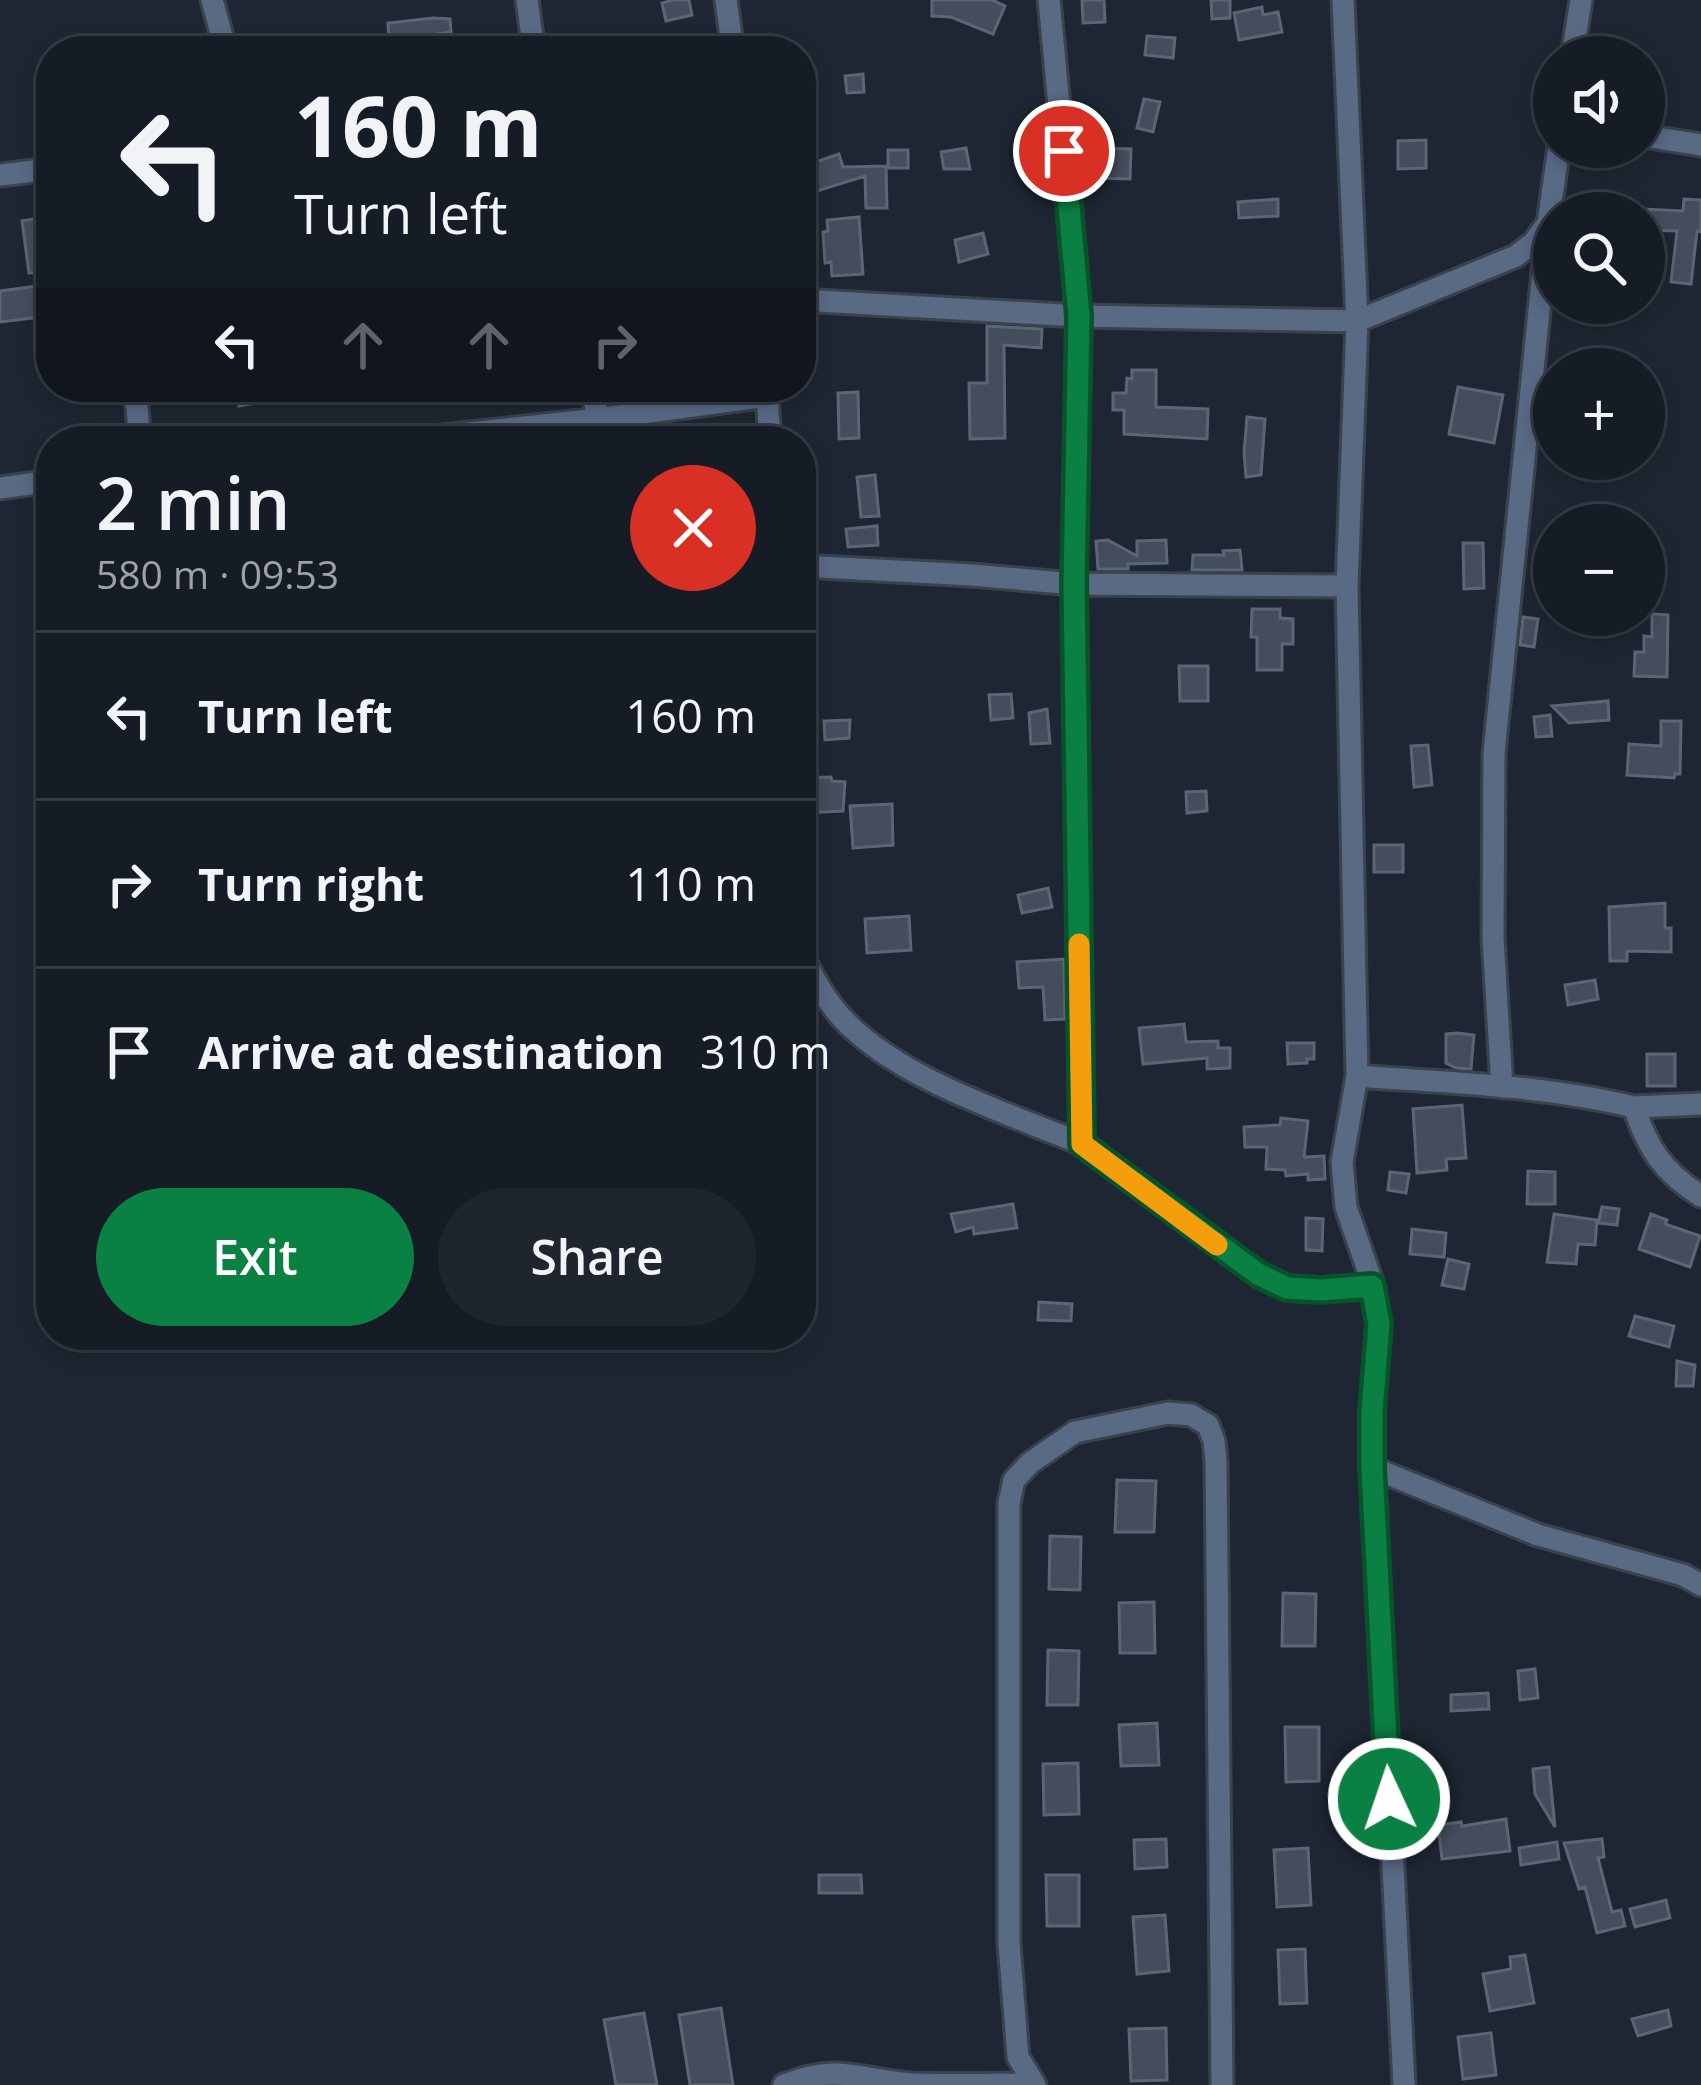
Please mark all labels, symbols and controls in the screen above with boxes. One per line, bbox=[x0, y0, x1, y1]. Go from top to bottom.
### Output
map controls bbox=[1533, 36, 1665, 636]
button: sound bbox=[1533, 36, 1665, 168]
text: 160 m bbox=[294, 67, 542, 182]
icon: left bbox=[96, 84, 252, 240]
pin bbox=[1013, 100, 1115, 202]
icon: arrive bbox=[1031, 118, 1097, 184]
text: Turn left bbox=[294, 176, 507, 250]
button: search bbox=[1533, 192, 1665, 324]
icon: left bbox=[204, 312, 270, 378]
icon: ahead bbox=[330, 312, 396, 378]
icon: ahead bbox=[456, 312, 522, 378]
icon: right bbox=[582, 312, 648, 378]
button: + bbox=[1533, 348, 1665, 480]
text: 2 min bbox=[96, 453, 290, 551]
button: close bbox=[630, 465, 756, 591]
button: − bbox=[1533, 504, 1665, 636]
text: 580 m · 09:53 bbox=[96, 547, 339, 600]
icon: left bbox=[96, 683, 162, 749]
text: Turn left bbox=[198, 685, 393, 746]
text: 160 m bbox=[625, 685, 756, 746]
icon: right bbox=[96, 851, 162, 917]
text: Turn right bbox=[198, 853, 424, 914]
text: 110 m bbox=[625, 853, 756, 914]
icon: arrive bbox=[96, 1019, 162, 1085]
text: Arrive at destination bbox=[198, 1021, 664, 1082]
text: 310 m bbox=[700, 1021, 831, 1082]
button: Exit bbox=[96, 1188, 414, 1326]
button: Share bbox=[438, 1188, 756, 1326]
position arrow bbox=[1326, 1736, 1452, 1862]

